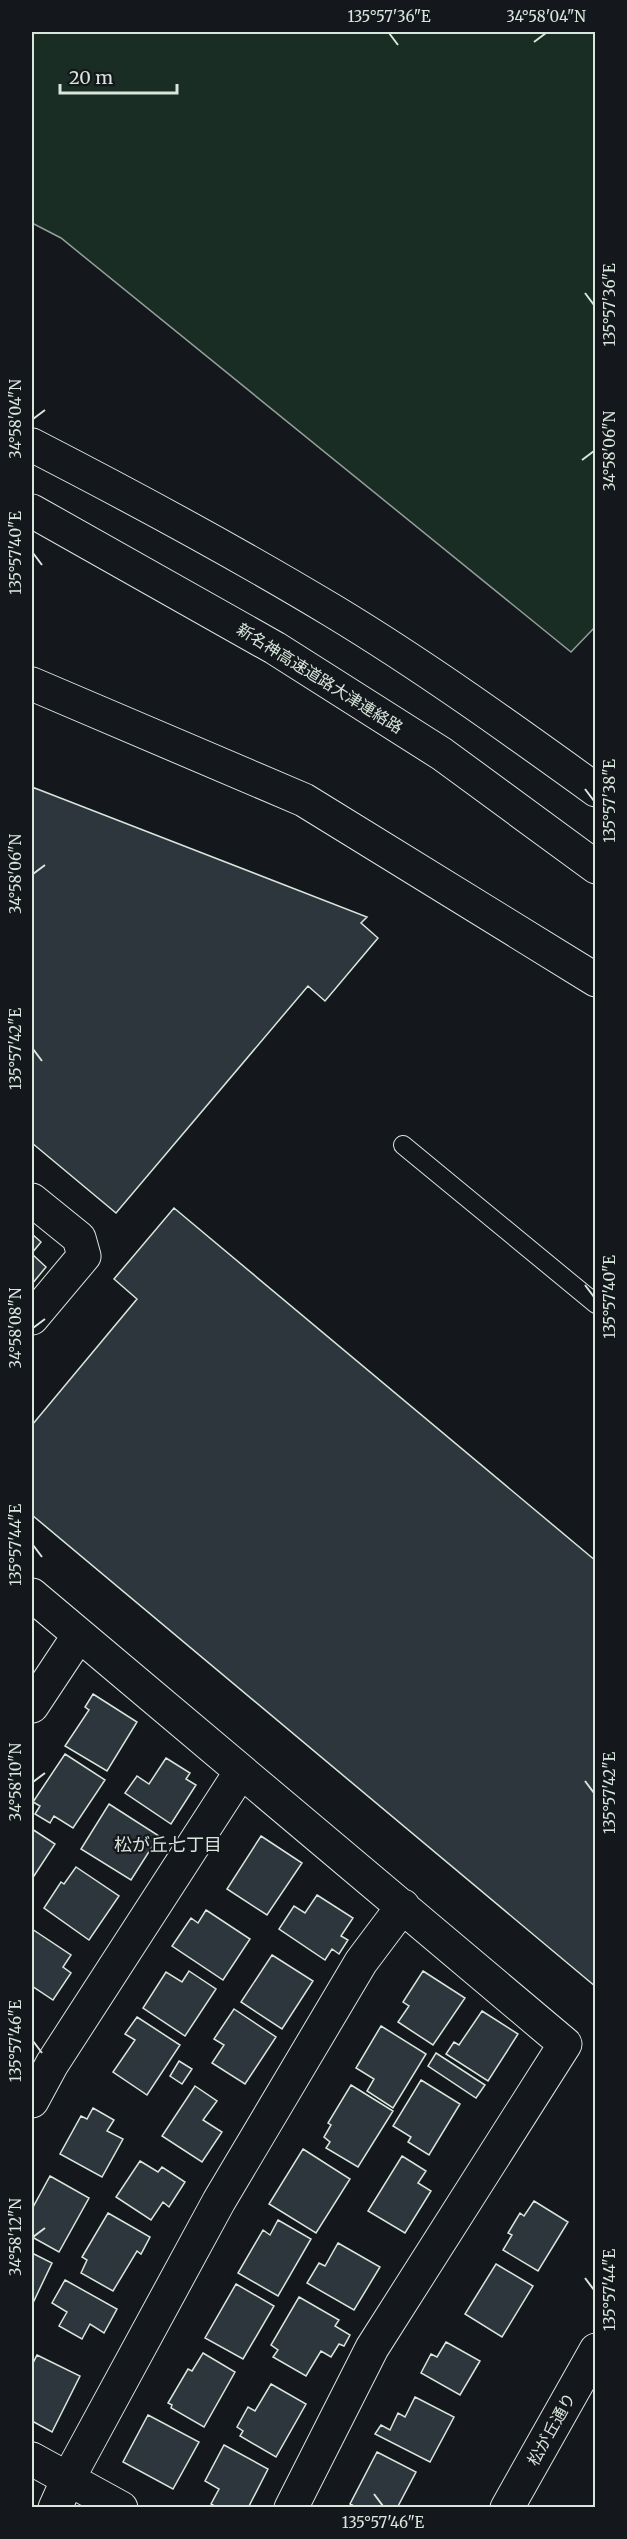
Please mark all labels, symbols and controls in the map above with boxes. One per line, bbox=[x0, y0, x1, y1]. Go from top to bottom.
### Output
text: 135°57'36"E bbox=[347, 7, 431, 26]
text: 34°58'04"N bbox=[506, 7, 586, 26]
scale bar bbox=[60, 57, 177, 95]
text: 20 m bbox=[69, 66, 113, 89]
text: 135°57'36"E bbox=[600, 263, 619, 347]
text: 34°58'04"N bbox=[6, 379, 25, 459]
text: 34°58'06"N bbox=[600, 410, 619, 491]
text: 135°57'40"E bbox=[6, 511, 25, 595]
street label: 新名神高速道路大津連絡路 bbox=[233, 619, 407, 737]
text: 135°57'38"E bbox=[600, 759, 619, 843]
text: 34°58'06"N bbox=[6, 833, 25, 914]
text: 135°57'42"E bbox=[6, 1008, 25, 1090]
text: 135°57'40"E bbox=[600, 1255, 619, 1339]
text: 34°58'08"N bbox=[6, 1287, 25, 1368]
text: 135°57'44"E bbox=[6, 1504, 25, 1586]
text: 34°58'10"N bbox=[6, 1742, 25, 1821]
text: 135°57'42"E bbox=[600, 1752, 619, 1834]
district label: 松が丘七丁目 bbox=[114, 1833, 222, 1856]
text: 135°57'46"E bbox=[6, 1999, 25, 2082]
text: 34°58'12"N bbox=[6, 2198, 25, 2276]
text: 135°57'44"E bbox=[600, 2249, 619, 2331]
street label: 松が丘通り bbox=[523, 2389, 579, 2469]
text: 135°57'46"E bbox=[342, 2513, 425, 2532]

